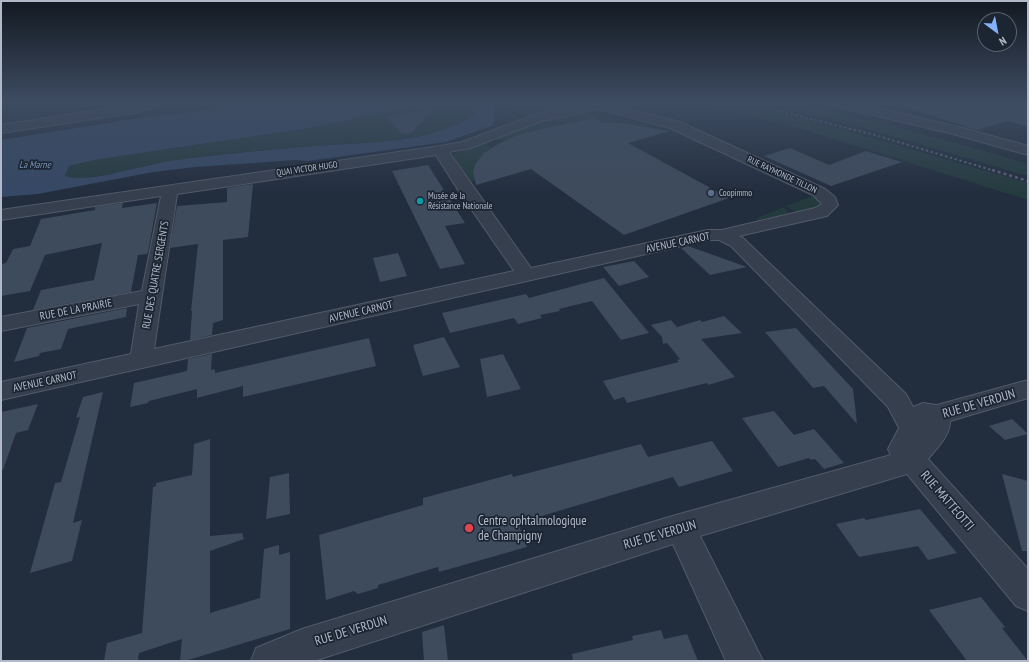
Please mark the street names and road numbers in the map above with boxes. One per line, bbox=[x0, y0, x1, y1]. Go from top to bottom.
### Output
street label: RUE RAYMONDE TILLON bbox=[745, 154, 819, 196]
street label: QUAI VICTOR HUGO bbox=[276, 159, 338, 179]
street label: RUE DES QUATRE SERGENTS bbox=[140, 220, 172, 330]
street label: AVENUE CARNOT bbox=[645, 230, 711, 256]
street label: RUE DE LA PRAIRIE bbox=[39, 297, 113, 323]
street label: AVENUE CARNOT bbox=[328, 298, 394, 326]
street label: AVENUE CARNOT bbox=[12, 369, 78, 395]
street label: RUE DE VERDUN bbox=[941, 386, 1017, 422]
street label: RUE MATTEOTTI bbox=[917, 468, 977, 534]
street label: RUE DE VERDUN bbox=[622, 517, 698, 553]
street label: RUE DE VERDUN bbox=[313, 613, 389, 649]

